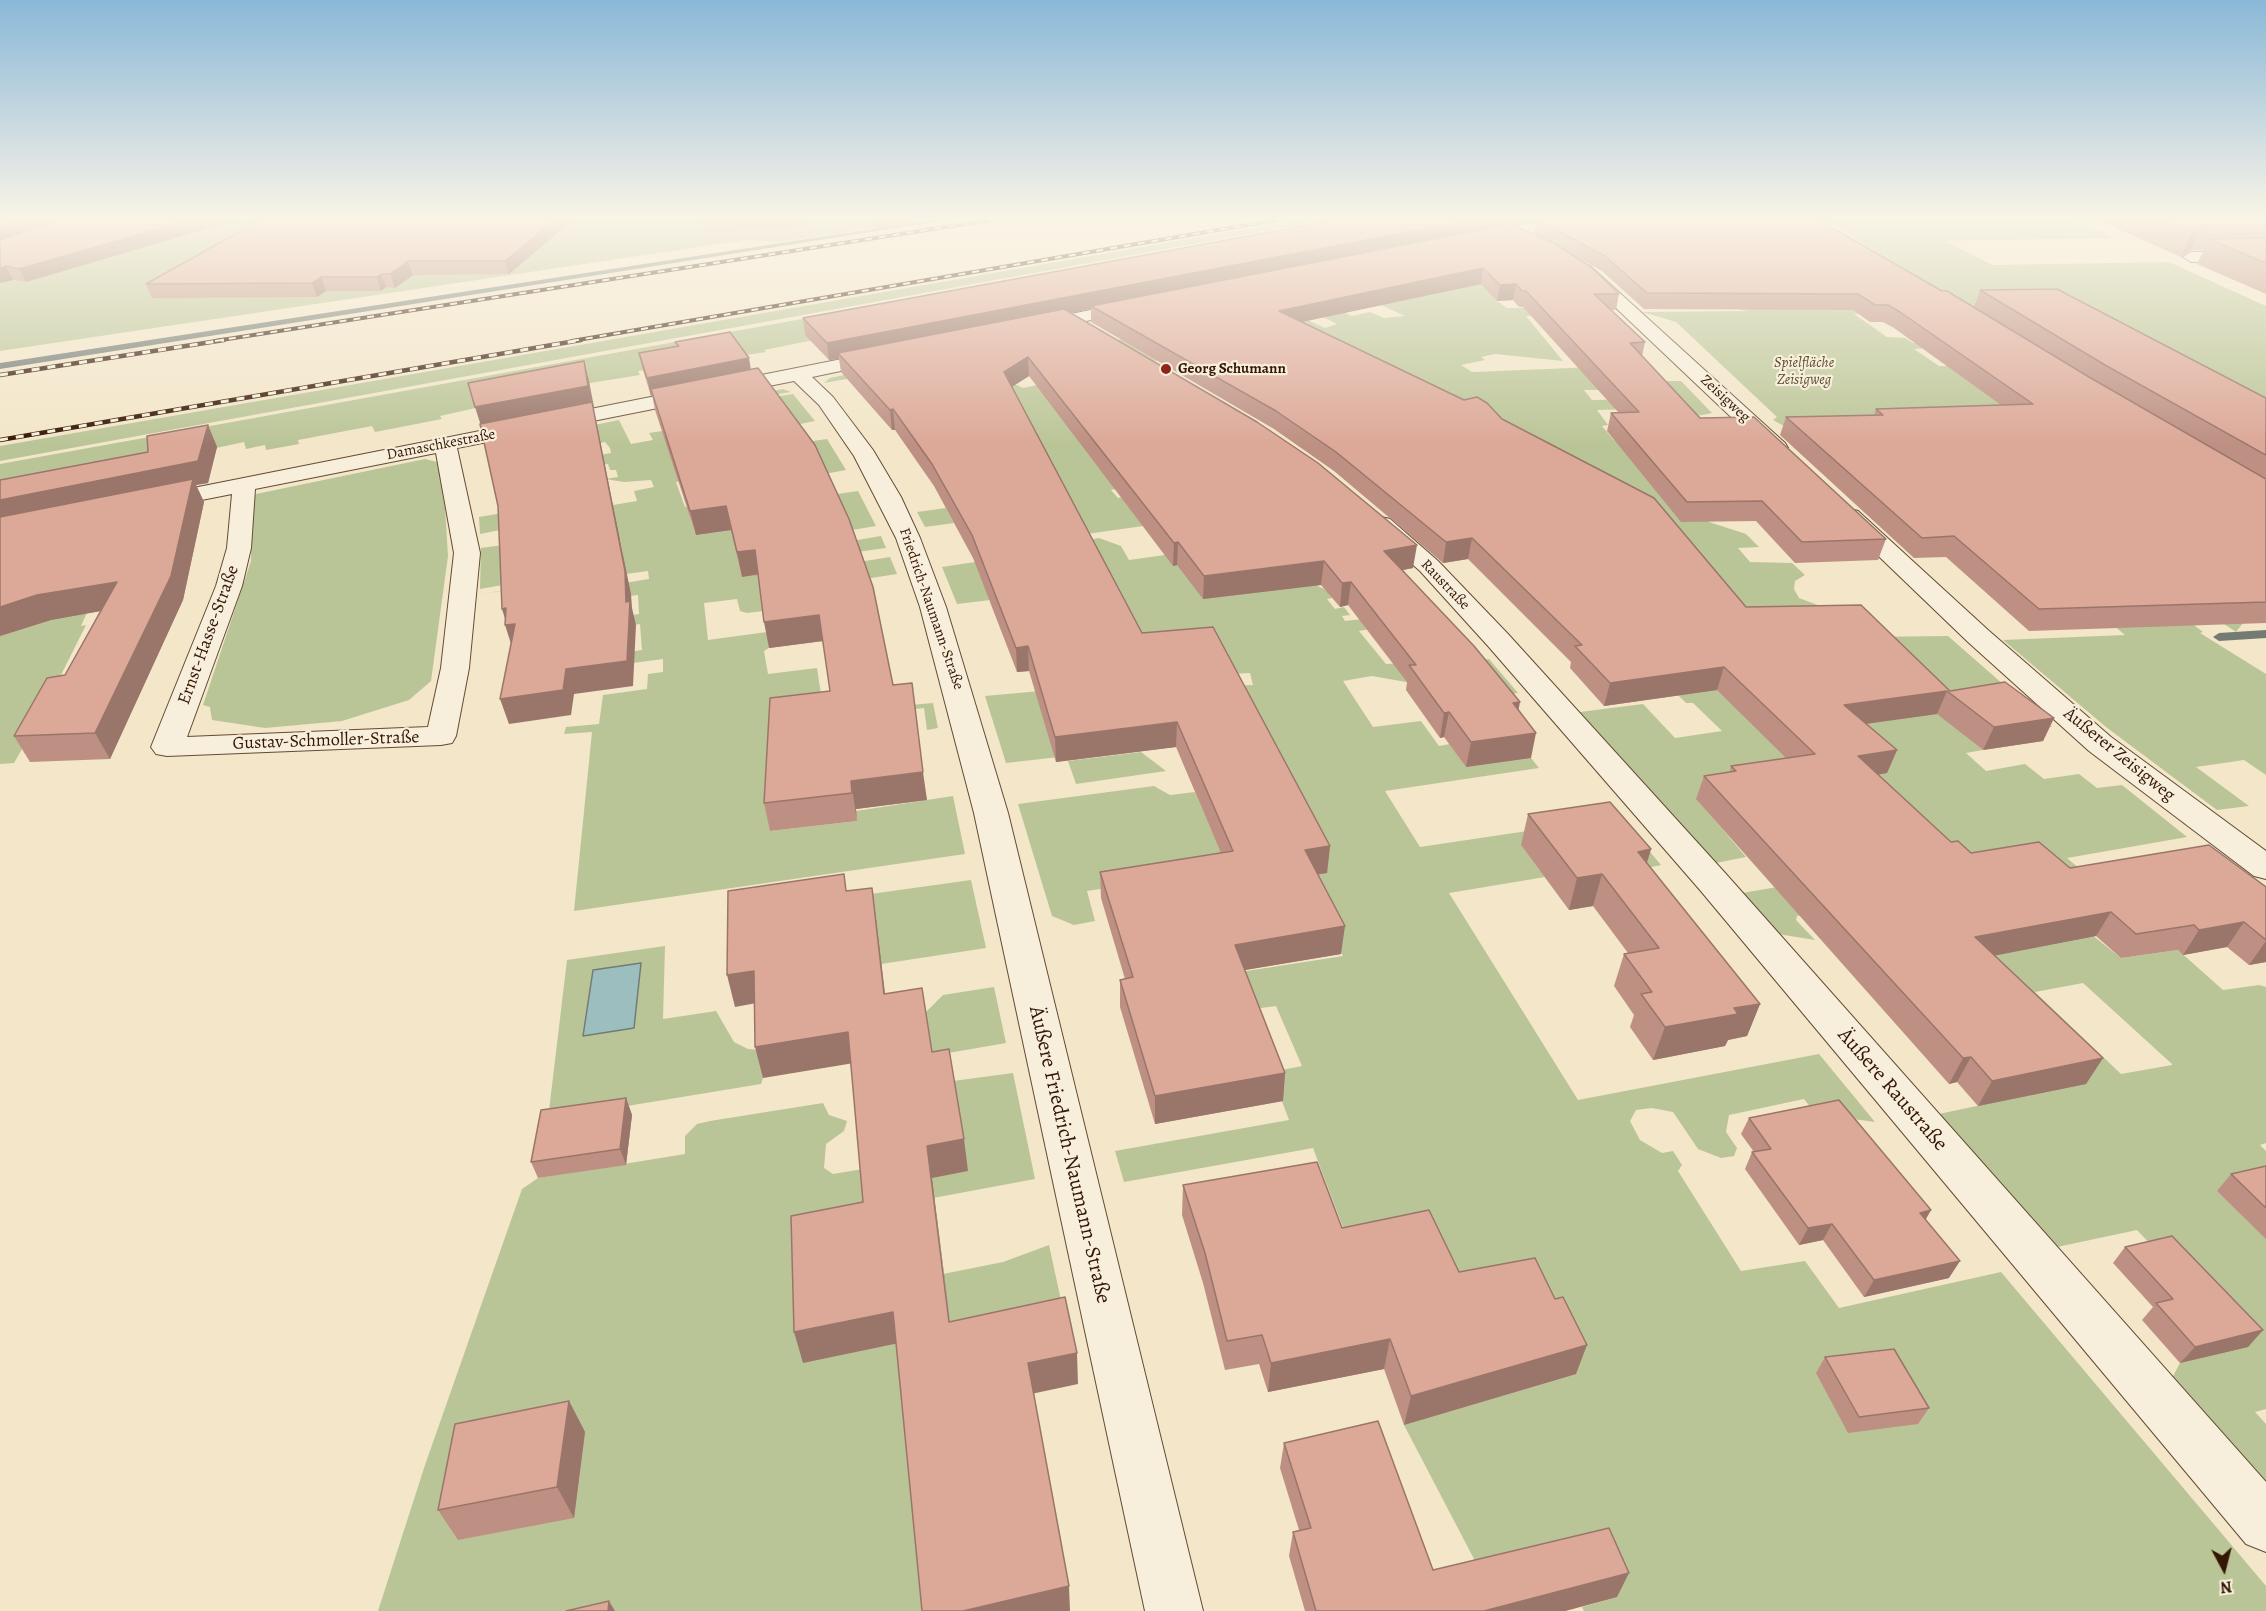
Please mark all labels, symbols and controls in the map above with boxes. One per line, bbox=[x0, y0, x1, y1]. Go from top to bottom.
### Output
park label: Spielfläche Zeisigweg bbox=[1774, 354, 1834, 389]
place label: Georg Schumann bbox=[1178, 360, 1286, 378]
marker: Georg Schumann bbox=[1159, 362, 1173, 376]
street label: Zeisigweg bbox=[1696, 371, 1754, 427]
street label: Damaschkestraße bbox=[385, 426, 497, 464]
street label: Friedrich-Naumann-Straße bbox=[895, 526, 967, 692]
street label: Raustraße bbox=[1417, 556, 1473, 614]
street label: Ernst-Hasse-Straße bbox=[174, 562, 244, 708]
street label: Äußerer Zeisigweg bbox=[2059, 703, 2179, 807]
street label: Gustav-Schmoller-Straße bbox=[232, 727, 420, 755]
street label: Äußere Friedrich-Naumann-Straße bbox=[1022, 1004, 1116, 1306]
street label: Äußere Raustraße bbox=[1832, 1023, 1952, 1157]
north arrow bbox=[2194, 1539, 2254, 1599]
text: N bbox=[2219, 1575, 2233, 1598]

